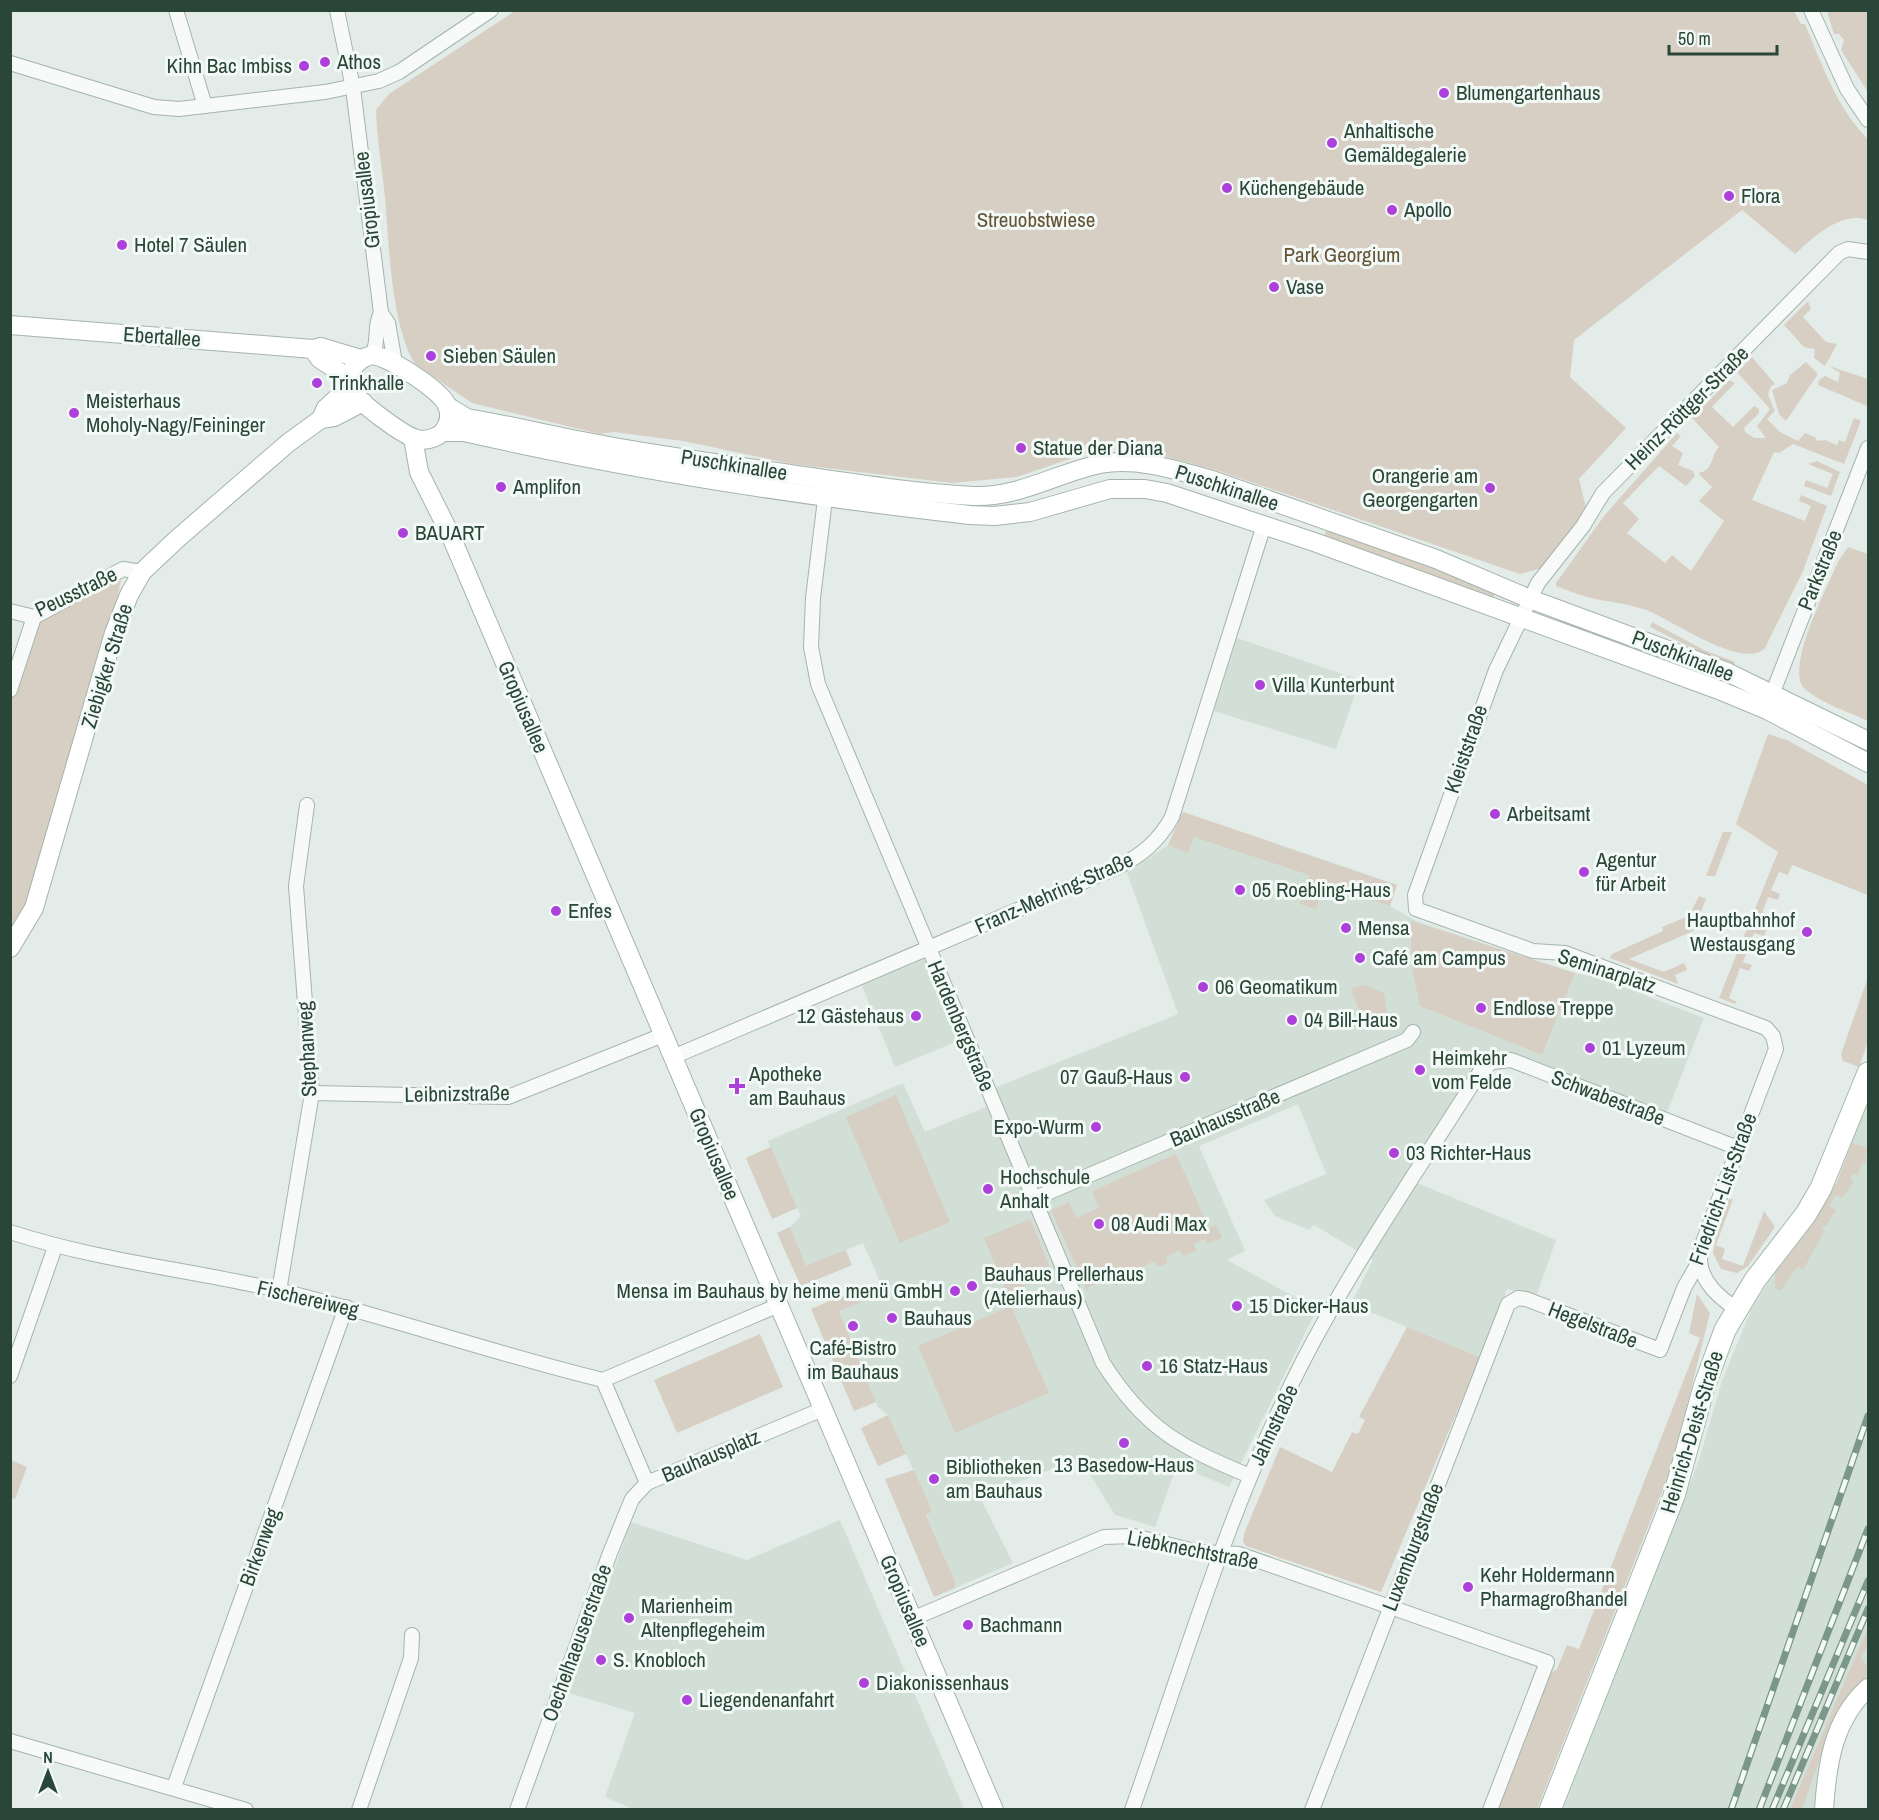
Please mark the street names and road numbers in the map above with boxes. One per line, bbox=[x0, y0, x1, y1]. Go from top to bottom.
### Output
street label: Gropiusallee bbox=[346, 150, 387, 250]
street label: Ebertallee bbox=[122, 319, 202, 354]
street label: Heinz-Röttger-Straße bbox=[1618, 339, 1755, 476]
street label: Puschkinallee bbox=[679, 442, 789, 487]
street label: Puschkinallee bbox=[1172, 457, 1283, 518]
street label: Parkstraße bbox=[1790, 525, 1849, 614]
street label: Peusstraße bbox=[30, 559, 122, 624]
street label: Ziebigker Straße bbox=[74, 600, 139, 732]
street label: Puschkinallee bbox=[1628, 623, 1738, 688]
street label: Gropiusallee bbox=[491, 656, 556, 757]
street label: Kleiststraße bbox=[1437, 701, 1494, 797]
street label: Franz-Mehring-Straße bbox=[970, 845, 1138, 940]
street label: Seminarplatz bbox=[1554, 941, 1660, 1000]
street label: Hardenbergstraße bbox=[921, 956, 1002, 1096]
street label: Stephanweg bbox=[289, 1000, 323, 1098]
street label: Schwabestraße bbox=[1547, 1063, 1669, 1133]
street label: Leibnizstraße bbox=[404, 1078, 510, 1109]
street label: Bauhausstraße bbox=[1165, 1081, 1284, 1154]
street label: Gropiusallee bbox=[682, 1103, 747, 1204]
street label: Friedrich-List-Straße bbox=[1682, 1109, 1763, 1269]
street label: Fischereiweg bbox=[254, 1273, 362, 1324]
street label: Hegelstraße bbox=[1544, 1294, 1642, 1355]
street label: Heinrich-Deist-Straße bbox=[1653, 1347, 1730, 1517]
street label: Jahnstraße bbox=[1242, 1380, 1305, 1470]
street label: Bauhausplatz bbox=[657, 1422, 765, 1489]
street label: Luxemburgstraße bbox=[1375, 1479, 1450, 1615]
street label: Birkenweg bbox=[232, 1503, 287, 1590]
street label: Liebknechtstraße bbox=[1125, 1523, 1261, 1576]
street label: Gropiusallee bbox=[873, 1550, 938, 1651]
street label: Oechelhaeuserstraße bbox=[535, 1560, 618, 1726]

